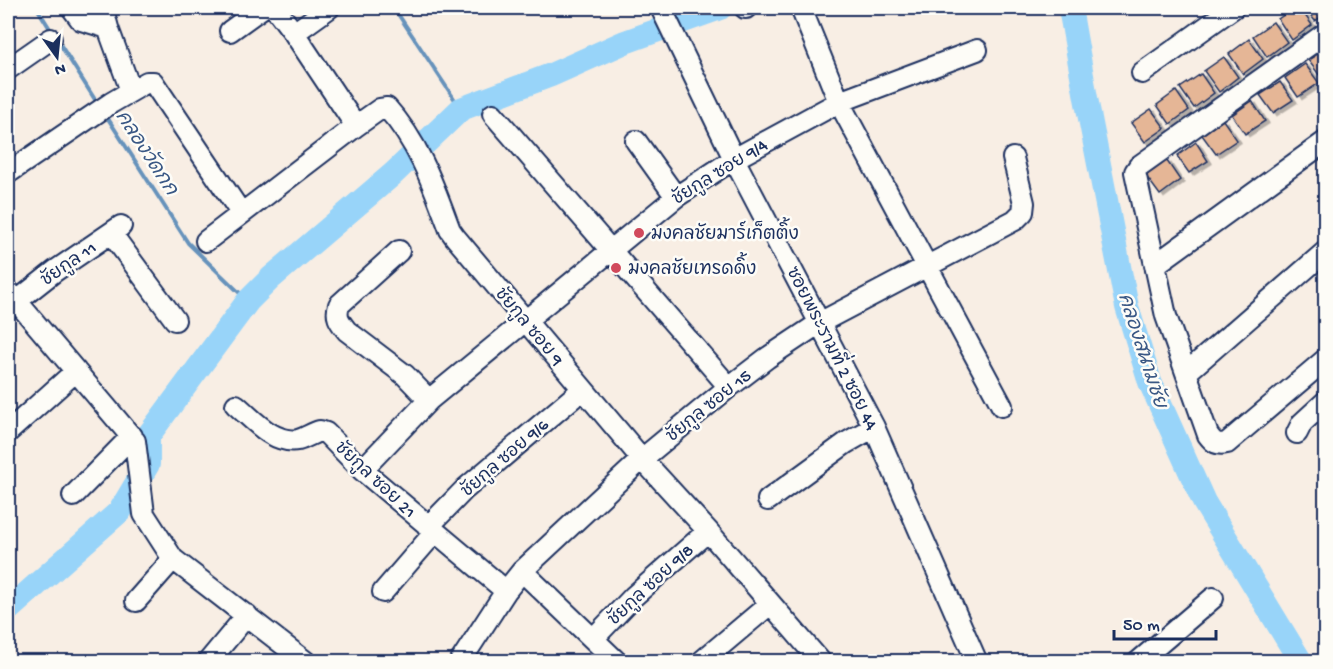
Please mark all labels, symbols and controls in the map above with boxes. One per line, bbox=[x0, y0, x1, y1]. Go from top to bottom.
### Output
north arrow bbox=[27, 27, 87, 87]
text: N bbox=[52, 58, 67, 79]
water label: คลองวัดกก bbox=[109, 106, 184, 201]
street label: ชัยกูล ซอย 9/4 bbox=[667, 133, 773, 212]
place label: มงคลชัยมาร์เก็ตติ้ง bbox=[651, 217, 799, 246]
marker: มงคลชัยมาร์เก็ตติ้ง bbox=[632, 226, 646, 240]
street label: ชัยกูล 11 bbox=[36, 236, 102, 293]
place label: มงคลชัยเทรดดิ้ง bbox=[628, 252, 756, 281]
street label: ซอยพระรามที่ 2 ซอย 44 bbox=[780, 259, 890, 435]
marker: มงคลชัยเทรดดิ้ง bbox=[609, 261, 623, 275]
street label: ชัยกูล ซอย 9 bbox=[489, 282, 569, 372]
water label: คลองสนามชัย bbox=[1111, 290, 1173, 413]
street label: ชัยกูล ซอย 15 bbox=[661, 364, 757, 448]
street label: ชัยกูล ซอย 9/6 bbox=[456, 412, 555, 503]
street label: ชัยกูล ซอย 21 bbox=[329, 436, 421, 524]
street label: ชัยกูล ซอย 9/8 bbox=[602, 538, 700, 632]
scale bar bbox=[1114, 603, 1216, 641]
text: 50 m bbox=[1123, 616, 1160, 637]

